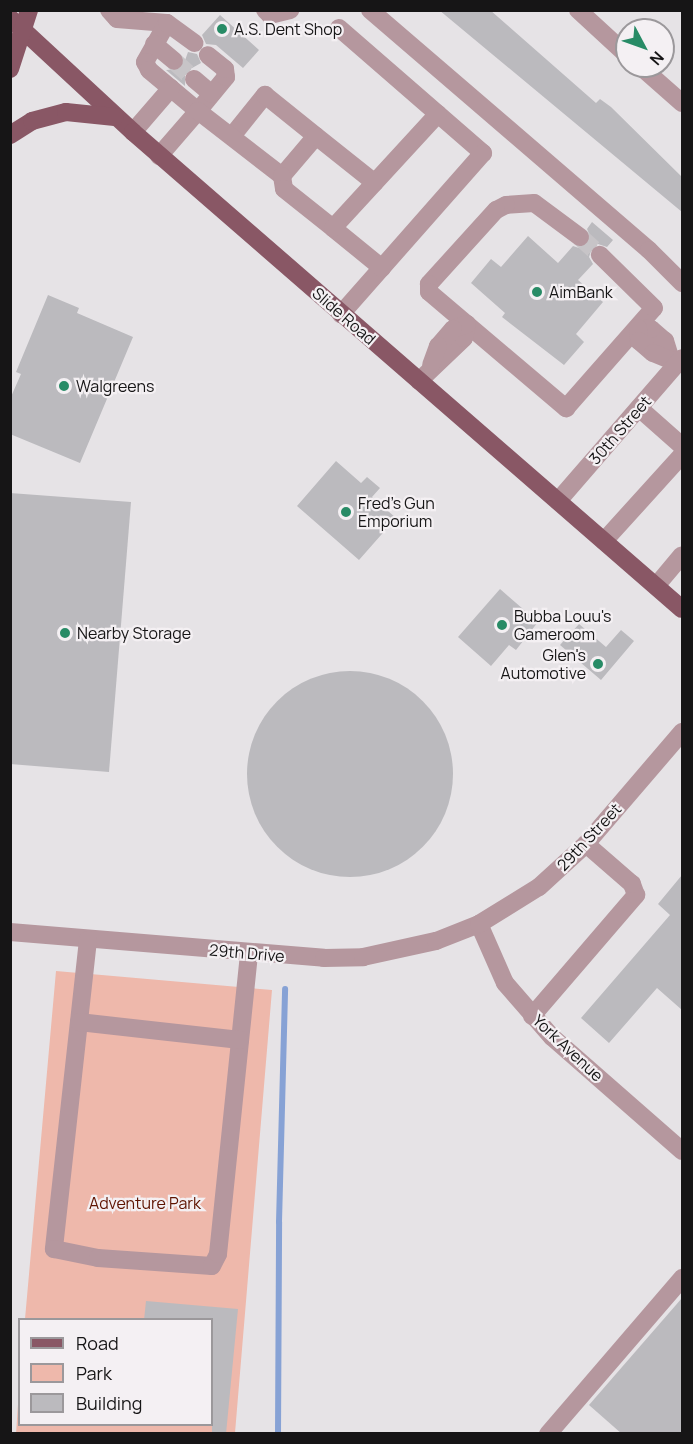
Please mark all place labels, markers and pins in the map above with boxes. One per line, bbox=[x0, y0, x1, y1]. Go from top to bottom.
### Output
place label: A.S. Dent Shop bbox=[234, 19, 342, 39]
marker: A.S. Dent Shop bbox=[215, 22, 229, 36]
place label: AimBank bbox=[549, 282, 613, 302]
marker: AimBank bbox=[530, 285, 544, 299]
place label: Walgreens bbox=[76, 376, 154, 396]
marker: Walgreens bbox=[57, 379, 71, 393]
place label: Fred's Gun Emporium bbox=[358, 493, 435, 531]
marker: Fred's Gun Emporium bbox=[339, 505, 353, 519]
place label: Bubba Louu's Gameroom bbox=[514, 606, 612, 644]
marker: Bubba Louu's Gameroom bbox=[495, 618, 509, 632]
place label: Nearby Storage bbox=[77, 623, 191, 643]
marker: Nearby Storage bbox=[58, 626, 72, 640]
place label: Glen's Automotive bbox=[501, 645, 586, 683]
marker: Glen's Automotive bbox=[591, 657, 605, 671]

